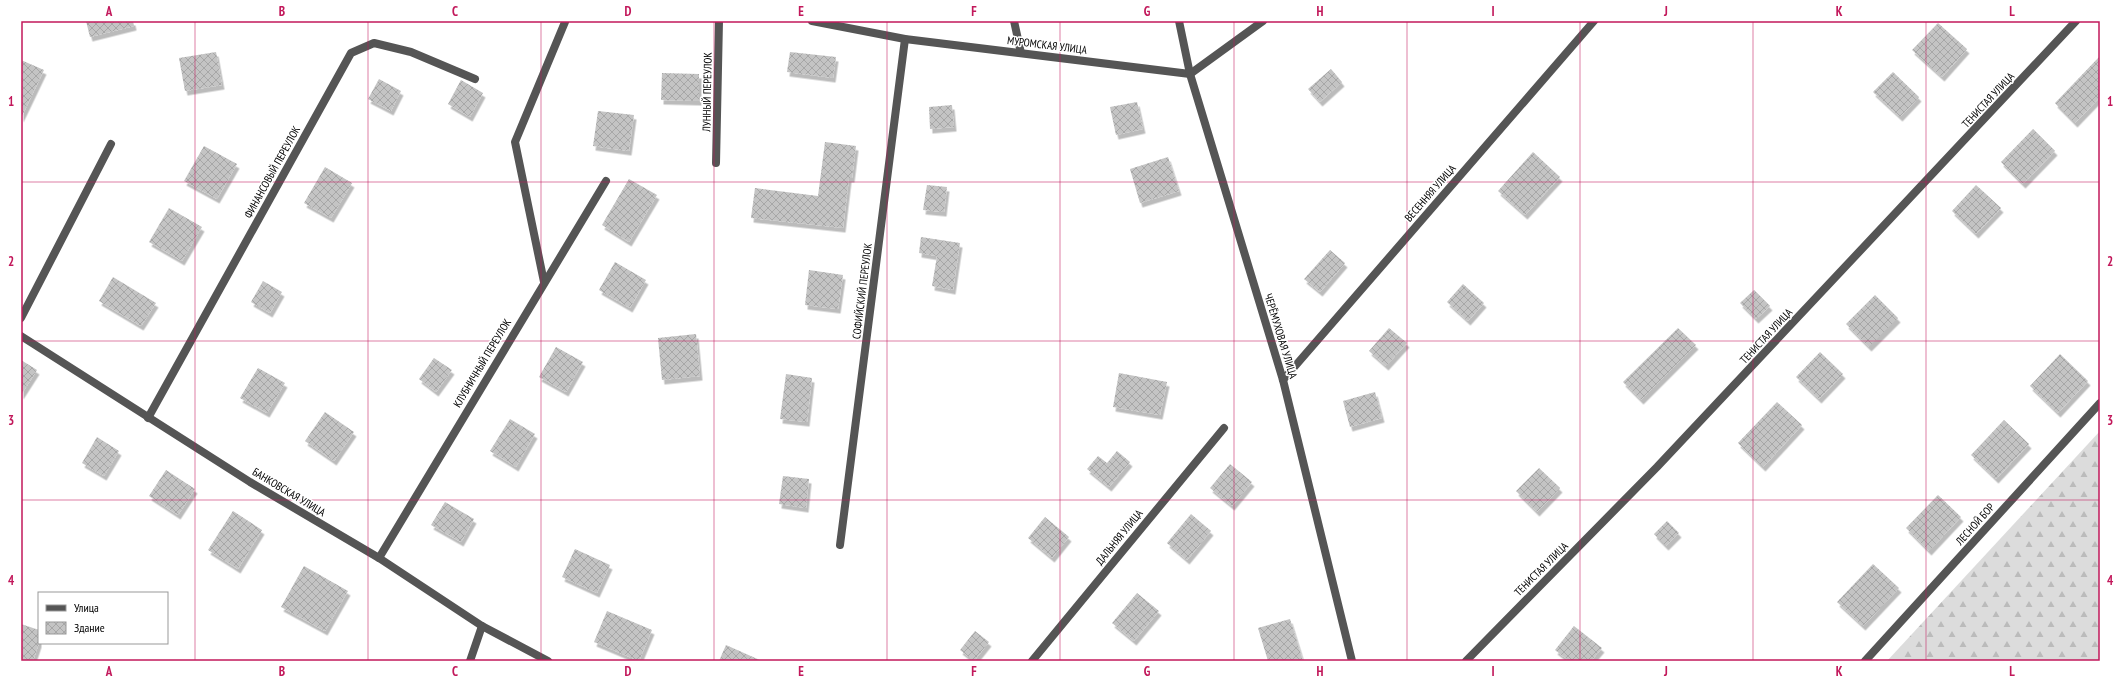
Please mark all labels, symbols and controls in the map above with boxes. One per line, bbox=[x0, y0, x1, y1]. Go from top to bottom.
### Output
text: A bbox=[105, 3, 113, 20]
text: B bbox=[279, 3, 285, 20]
text: C bbox=[452, 3, 458, 20]
text: D bbox=[625, 3, 632, 20]
text: E bbox=[798, 3, 804, 20]
text: F bbox=[971, 3, 977, 20]
text: G bbox=[1144, 3, 1151, 20]
text: H bbox=[1317, 3, 1324, 20]
text: I bbox=[1491, 3, 1495, 20]
text: J bbox=[1663, 3, 1668, 20]
text: K bbox=[1836, 3, 1843, 20]
text: L bbox=[2009, 3, 2015, 20]
street label: МУРОМСКАЯ УЛИЦА bbox=[1006, 33, 1088, 57]
street label: ЛУННЫЙ ПЕРЕУЛОК bbox=[699, 52, 715, 133]
street label: ТЕНИСТАЯ УЛИЦА bbox=[1959, 69, 2018, 131]
text: 1 bbox=[8, 93, 14, 110]
text: 1 bbox=[2107, 93, 2113, 110]
street label: ФИНАНСОВЫЙ ПЕРЕУЛОК bbox=[241, 123, 303, 220]
street label: ВЕСЕННЯЯ УЛИЦА bbox=[1401, 161, 1459, 224]
street label: СОФИЙСКИЙ ПЕРЕУЛОК bbox=[849, 242, 875, 340]
text: 2 bbox=[8, 253, 14, 270]
text: 2 bbox=[2107, 253, 2113, 270]
street label: ЧЕРЁМУХОВАЯ УЛИЦА bbox=[1261, 292, 1301, 381]
street label: ТЕНИСТАЯ УЛИЦА bbox=[1737, 305, 1796, 367]
street label: КЛУБНИЧНЫЙ ПЕРЕУЛОК bbox=[450, 316, 514, 410]
text: 3 bbox=[8, 412, 14, 429]
text: 3 bbox=[2107, 412, 2113, 429]
street label: БАНКОВСКАЯ УЛИЦА bbox=[250, 465, 329, 520]
street label: ЛЕСНОЙ БОР bbox=[1952, 500, 1997, 549]
street label: ДАЛЬНЯЯ УЛИЦА bbox=[1092, 506, 1146, 568]
street label: ТЕНИСТАЯ УЛИЦА bbox=[1511, 539, 1571, 599]
text: 4 bbox=[8, 572, 15, 589]
text: 4 bbox=[2107, 572, 2114, 589]
legend bbox=[38, 592, 168, 644]
text: Улица bbox=[74, 600, 99, 615]
text: Здание bbox=[74, 620, 105, 635]
text: A bbox=[105, 663, 113, 680]
text: B bbox=[279, 663, 285, 680]
text: C bbox=[452, 663, 458, 680]
text: D bbox=[625, 663, 632, 680]
text: E bbox=[798, 663, 804, 680]
text: F bbox=[971, 663, 977, 680]
text: G bbox=[1144, 663, 1151, 680]
text: H bbox=[1317, 663, 1324, 680]
text: I bbox=[1491, 663, 1495, 680]
text: J bbox=[1663, 663, 1668, 680]
text: K bbox=[1836, 663, 1843, 680]
text: L bbox=[2009, 663, 2015, 680]

